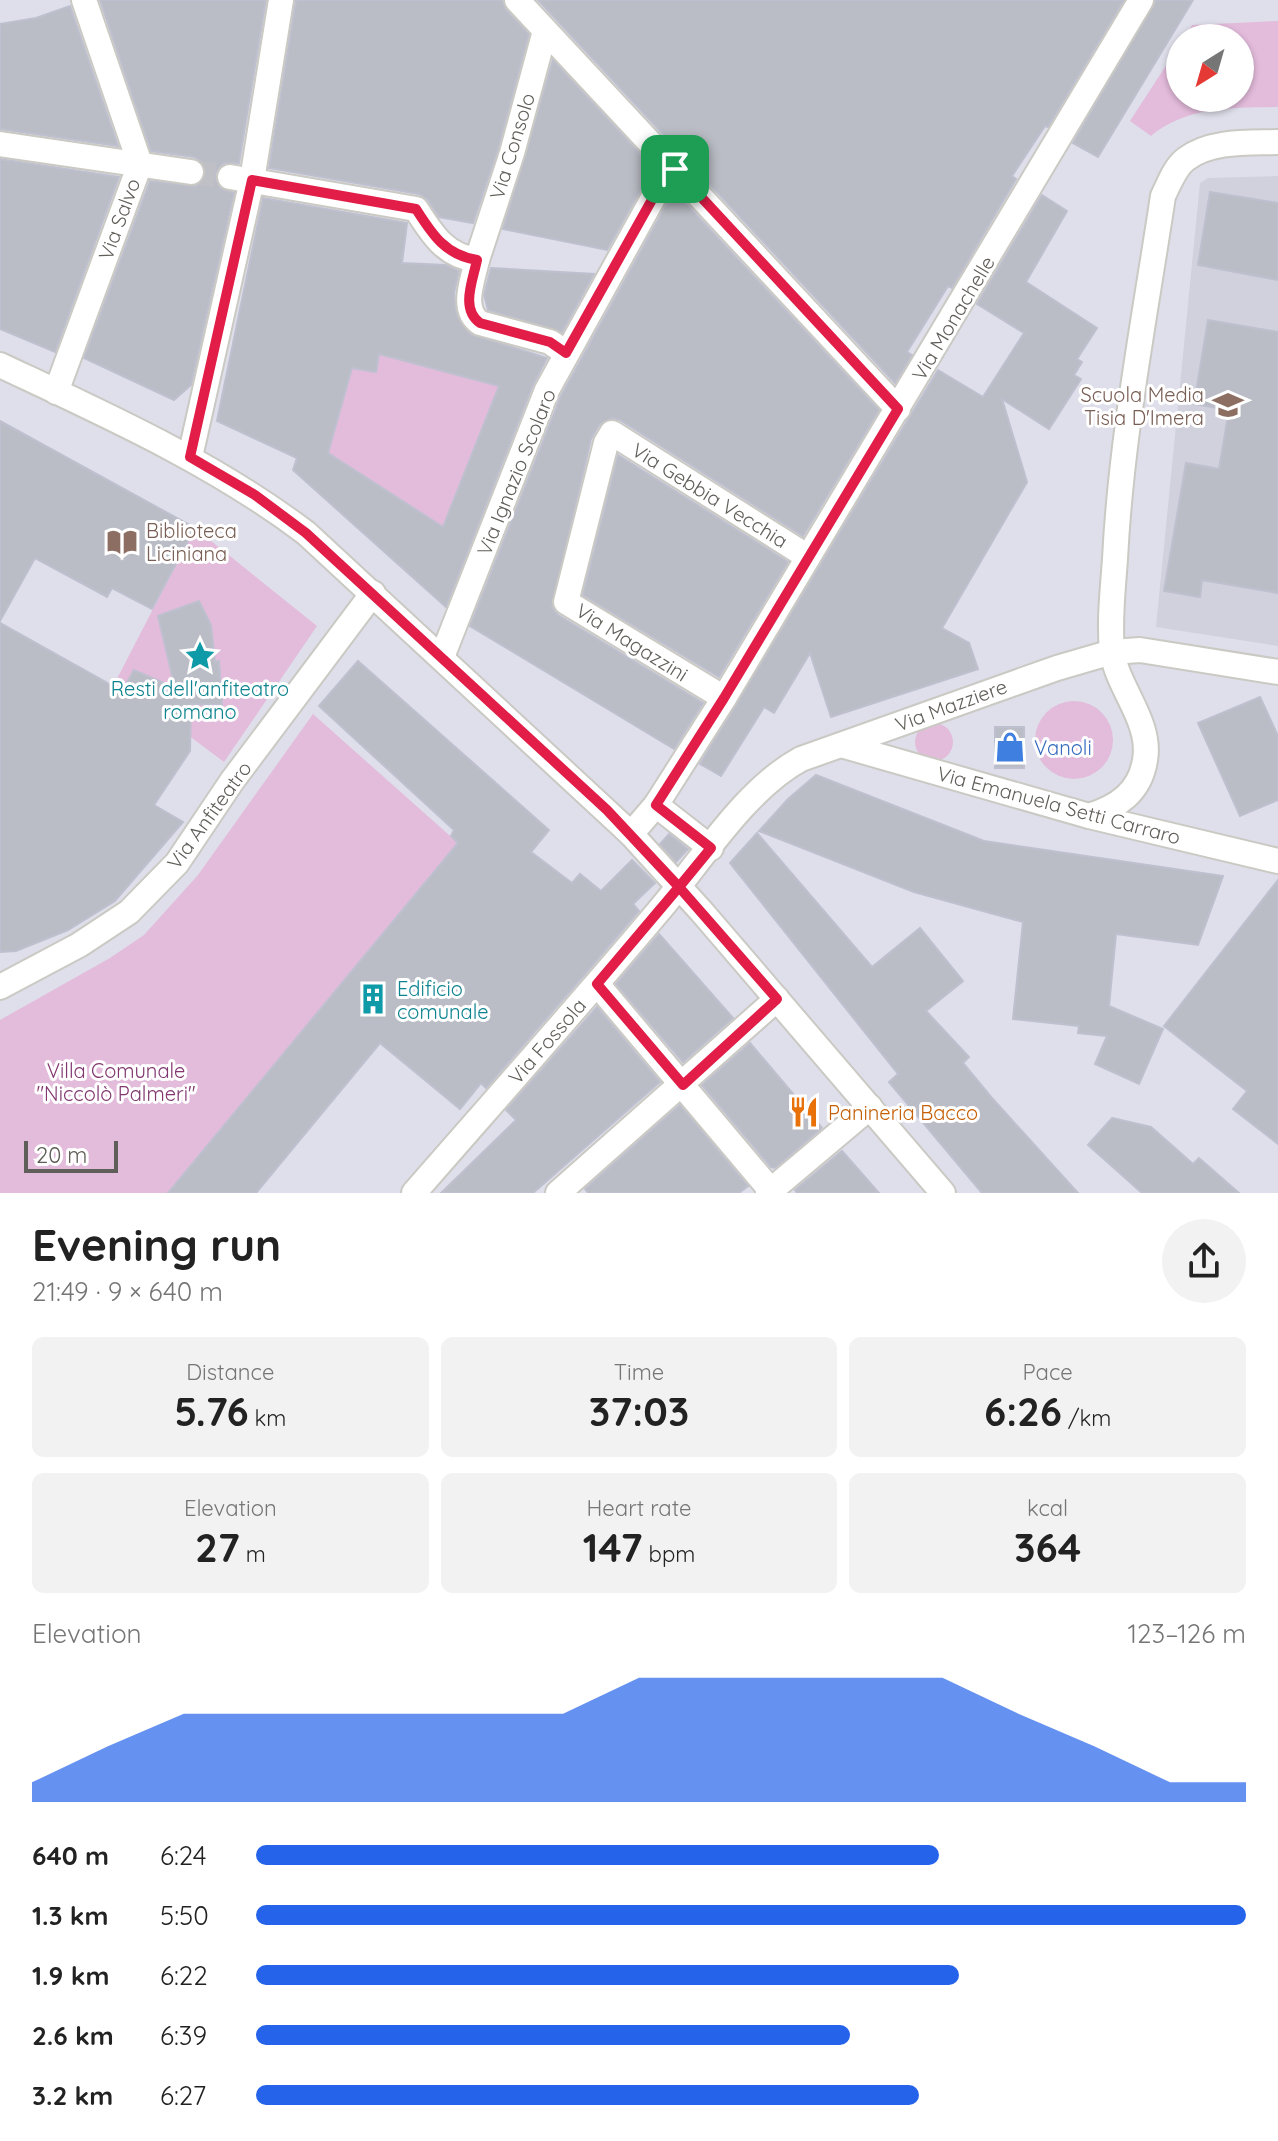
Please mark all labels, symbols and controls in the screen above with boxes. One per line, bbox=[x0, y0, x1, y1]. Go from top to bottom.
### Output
north arrow bbox=[1166, 24, 1254, 112]
map controls bbox=[1166, 24, 1254, 112]
street label: Via Consolo bbox=[484, 90, 540, 202]
pin bbox=[641, 135, 709, 203]
icon: arrive bbox=[653, 147, 697, 191]
street label: Via Salvo bbox=[93, 175, 145, 263]
street label: Via Monachelle bbox=[906, 251, 1000, 385]
place label: Scuola Media Tisia D'Imera bbox=[1080, 382, 1204, 430]
street label: Via Ignazio Scolaro bbox=[471, 385, 561, 559]
school or university icon: Scuola Media Tisia D'Imera bbox=[1211, 388, 1245, 422]
street label: Via Gebbia Vecchia bbox=[627, 437, 793, 553]
place label: Biblioteca Liciniana bbox=[146, 518, 237, 566]
library icon: Biblioteca Liciniana bbox=[105, 525, 139, 559]
street label: Via Magazzini bbox=[571, 598, 693, 686]
place icon: Resti dell'anfiteatro romano bbox=[183, 639, 217, 673]
street label: Via Mazziere bbox=[892, 673, 1010, 737]
place label: Resti dell'anfiteatro romano bbox=[111, 676, 289, 724]
shop icon: Vanoli bbox=[993, 730, 1027, 764]
place label: Vanoli bbox=[1034, 735, 1092, 760]
street label: Via Anfiteatro bbox=[161, 756, 257, 874]
street label: Via Emanuela Setti Carraro bbox=[935, 760, 1183, 850]
place label: Edificio comunale bbox=[397, 976, 488, 1024]
building icon: Edificio comunale bbox=[356, 982, 390, 1016]
street label: Via Fossola bbox=[503, 993, 591, 1089]
park label: Villa Comunale "Niccolò Palmeri" bbox=[36, 1058, 196, 1106]
restaurant icon: Panineria Bacco bbox=[787, 1095, 821, 1129]
place label: Panineria Bacco bbox=[828, 1100, 978, 1125]
scale bar bbox=[24, 1137, 118, 1173]
text: 20 m bbox=[36, 1141, 87, 1169]
text: Evening run bbox=[32, 1217, 281, 1272]
button: share bbox=[1162, 1219, 1246, 1303]
text: 21:49 · 9 × 640 m bbox=[32, 1275, 223, 1308]
text: Distance bbox=[186, 1358, 274, 1386]
text: Time bbox=[614, 1358, 664, 1386]
text: Pace bbox=[1023, 1358, 1073, 1386]
text: 5.76 bbox=[174, 1386, 249, 1436]
text: 37:03 bbox=[589, 1386, 689, 1436]
text: 6:26 bbox=[984, 1386, 1062, 1436]
text: km bbox=[249, 1404, 286, 1432]
text: /km bbox=[1062, 1404, 1111, 1432]
text: Elevation bbox=[184, 1494, 277, 1522]
text: Heart rate bbox=[587, 1494, 691, 1522]
text: kcal bbox=[1027, 1494, 1068, 1522]
text: 27 bbox=[195, 1522, 240, 1572]
text: 147 bbox=[583, 1522, 643, 1572]
text: 364 bbox=[1014, 1522, 1081, 1572]
text: m bbox=[240, 1540, 266, 1568]
text: bpm bbox=[643, 1540, 695, 1568]
text: Elevation bbox=[32, 1617, 142, 1650]
text: 123–126 m bbox=[1128, 1617, 1246, 1650]
text: 640 m bbox=[32, 1839, 109, 1872]
text: 6:24 bbox=[160, 1839, 207, 1872]
text: 1.3 km bbox=[32, 1899, 109, 1932]
text: 5:50 bbox=[160, 1899, 209, 1932]
text: 1.9 km bbox=[32, 1959, 109, 1992]
text: 6:22 bbox=[160, 1959, 208, 1992]
text: 2.6 km bbox=[32, 2019, 114, 2052]
text: 6:39 bbox=[160, 2019, 207, 2052]
text: 3.2 km bbox=[32, 2079, 113, 2112]
text: 6:27 bbox=[160, 2079, 206, 2112]

